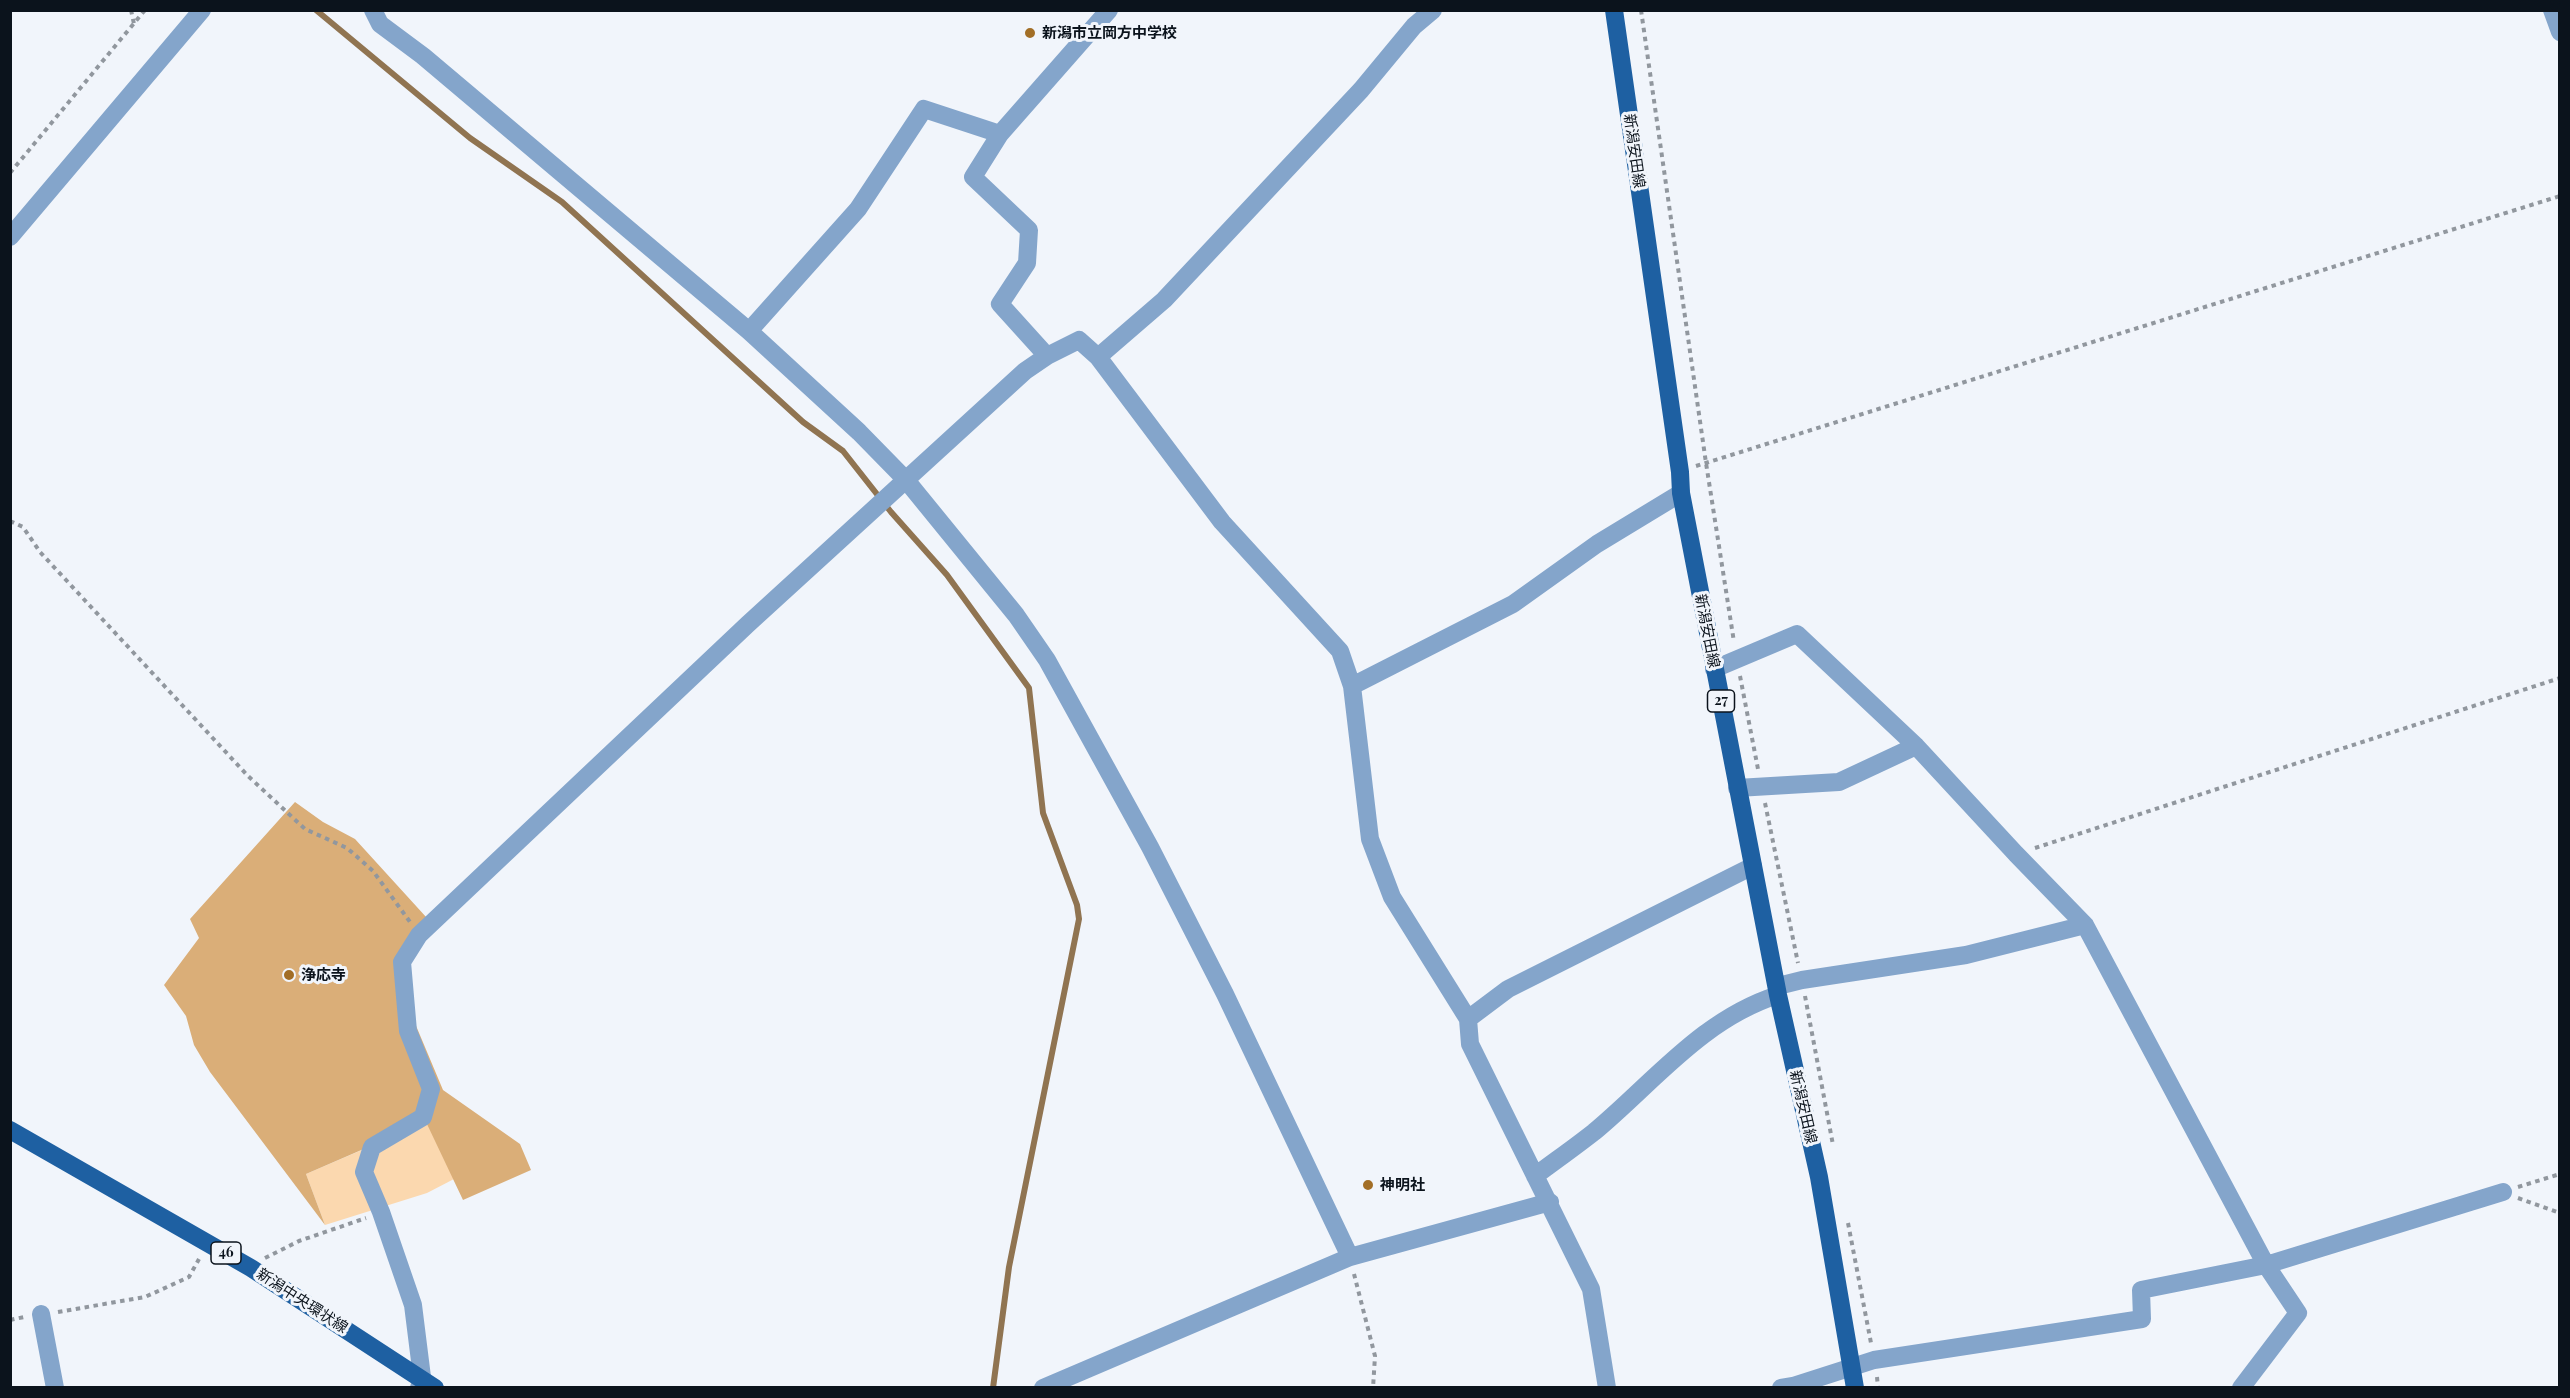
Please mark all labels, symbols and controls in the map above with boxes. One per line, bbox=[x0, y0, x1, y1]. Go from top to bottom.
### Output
place label: 新潟市立岡方中学校 bbox=[1042, 24, 1177, 42]
marker: 新潟市立岡方中学校 bbox=[1023, 26, 1037, 40]
street label: 新潟安田線 bbox=[1620, 113, 1648, 189]
street label: 新潟安田線 bbox=[1691, 592, 1723, 670]
road number: 27 bbox=[1708, 690, 1734, 712]
place label: 浄応寺 bbox=[301, 966, 346, 984]
marker: 浄応寺 bbox=[282, 968, 296, 982]
street label: 新潟安田線 bbox=[1786, 1068, 1820, 1146]
place label: 神明社 bbox=[1380, 1176, 1425, 1194]
marker: 神明社 bbox=[1361, 1178, 1375, 1192]
road number: 46 bbox=[211, 1242, 241, 1264]
street label: 新潟中央環状線 bbox=[253, 1265, 351, 1337]

